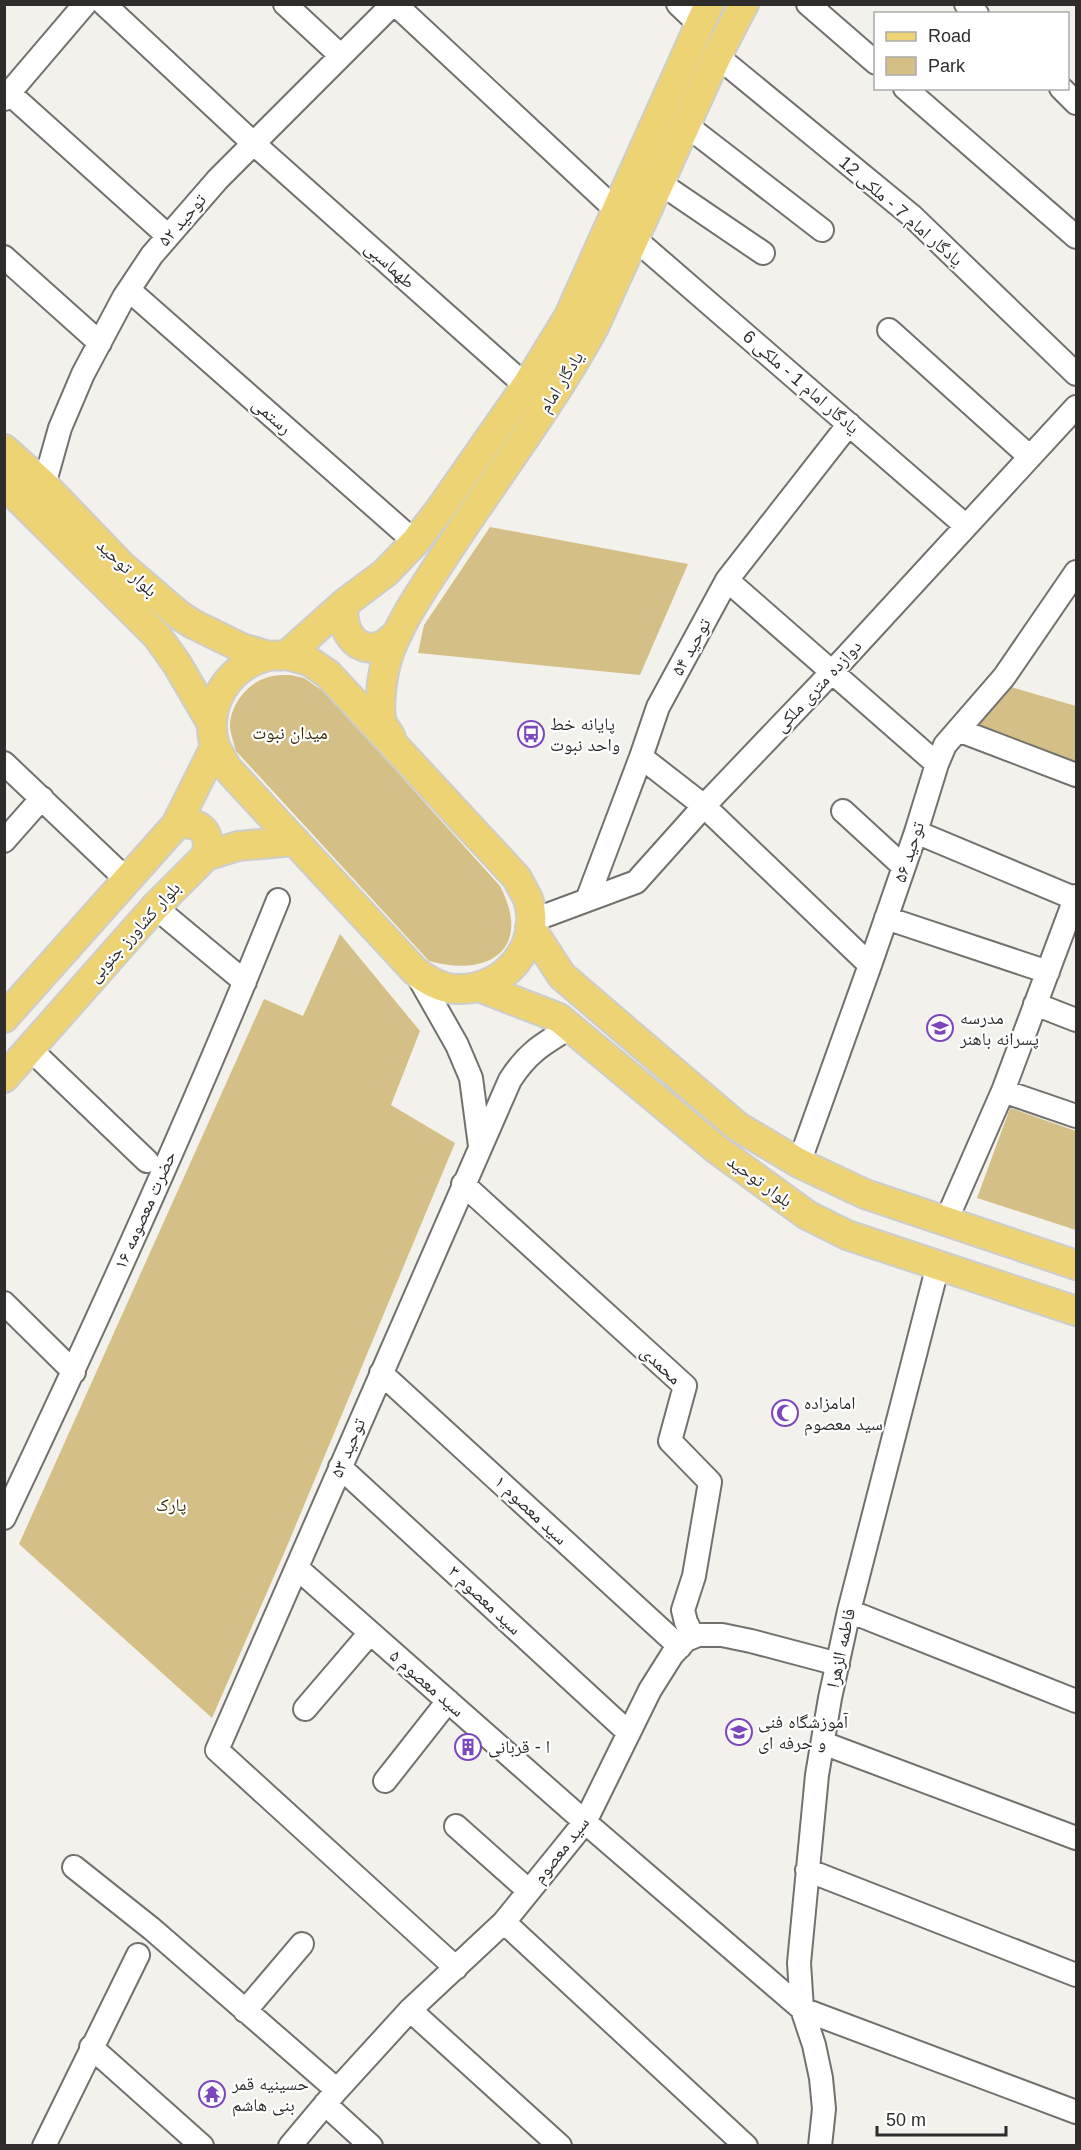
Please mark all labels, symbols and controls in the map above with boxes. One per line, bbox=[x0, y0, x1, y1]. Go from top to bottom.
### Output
legend bbox=[874, 12, 1069, 90]
text: Road bbox=[928, 26, 971, 46]
text: Park bbox=[928, 56, 966, 76]
street label: یادگار امام 7 - ملکی 12 bbox=[834, 152, 967, 272]
street label: توحید ۵۲ bbox=[154, 190, 210, 250]
street label: طهماسبی bbox=[360, 237, 419, 293]
street label: یادگار امام 1 - ملکی 6 bbox=[738, 326, 863, 439]
street label: یادگار امام bbox=[534, 348, 589, 417]
street label: رستمی bbox=[248, 394, 296, 439]
street label: بلوار توحید bbox=[92, 535, 161, 601]
street label: توحید ۵۴ bbox=[667, 615, 715, 679]
street label: دوازده متری ملکی bbox=[770, 636, 866, 737]
place label: پایانه خط واحد نبوت bbox=[550, 714, 620, 756]
bus stop icon: پایانه خط واحد نبوت bbox=[516, 719, 546, 749]
park label: میدان نبوت bbox=[252, 723, 328, 744]
street label: توحید ۵۶ bbox=[890, 819, 928, 885]
street label: بلوار کشاورز جنوبی bbox=[84, 878, 185, 987]
place label: مدرسه پسرانه باهنر bbox=[959, 1008, 1039, 1050]
school or university icon: مدرسه پسرانه باهنر bbox=[925, 1013, 955, 1043]
street label: حضرت معصومه ۱۶ bbox=[110, 1148, 180, 1272]
street label: بلوار توحید bbox=[723, 1151, 796, 1212]
street label: محمدی bbox=[636, 1342, 685, 1389]
place label: امامزاده سید معصوم bbox=[804, 1393, 883, 1436]
mosque icon: امامزاده سید معصوم bbox=[770, 1398, 800, 1428]
street label: توحید ۵۳ bbox=[327, 1415, 370, 1481]
street label: سید معصوم ۱ bbox=[489, 1471, 571, 1550]
park label: پارک bbox=[156, 1495, 186, 1516]
street label: سید معصوم ۳ bbox=[443, 1561, 525, 1640]
street label: فاطمه الزهرا bbox=[823, 1606, 859, 1690]
street label: سید معصوم ۵ bbox=[384, 1645, 468, 1722]
place label: آموزشگاه فنی و حرفه ای bbox=[758, 1712, 848, 1754]
school or university icon: آموزشگاه فنی و حرفه ای bbox=[724, 1717, 754, 1747]
building icon: ا - قربانی bbox=[453, 1732, 483, 1762]
place label: ا - قربانی bbox=[488, 1737, 550, 1758]
street label: سید معصوم bbox=[529, 1813, 595, 1888]
place label: حسینیه قمر بنی هاشم bbox=[231, 2074, 309, 2117]
temple icon: حسینیه قمر بنی هاشم bbox=[197, 2079, 227, 2109]
scale bar bbox=[877, 2099, 1006, 2137]
text: 50 m bbox=[886, 2110, 926, 2130]

